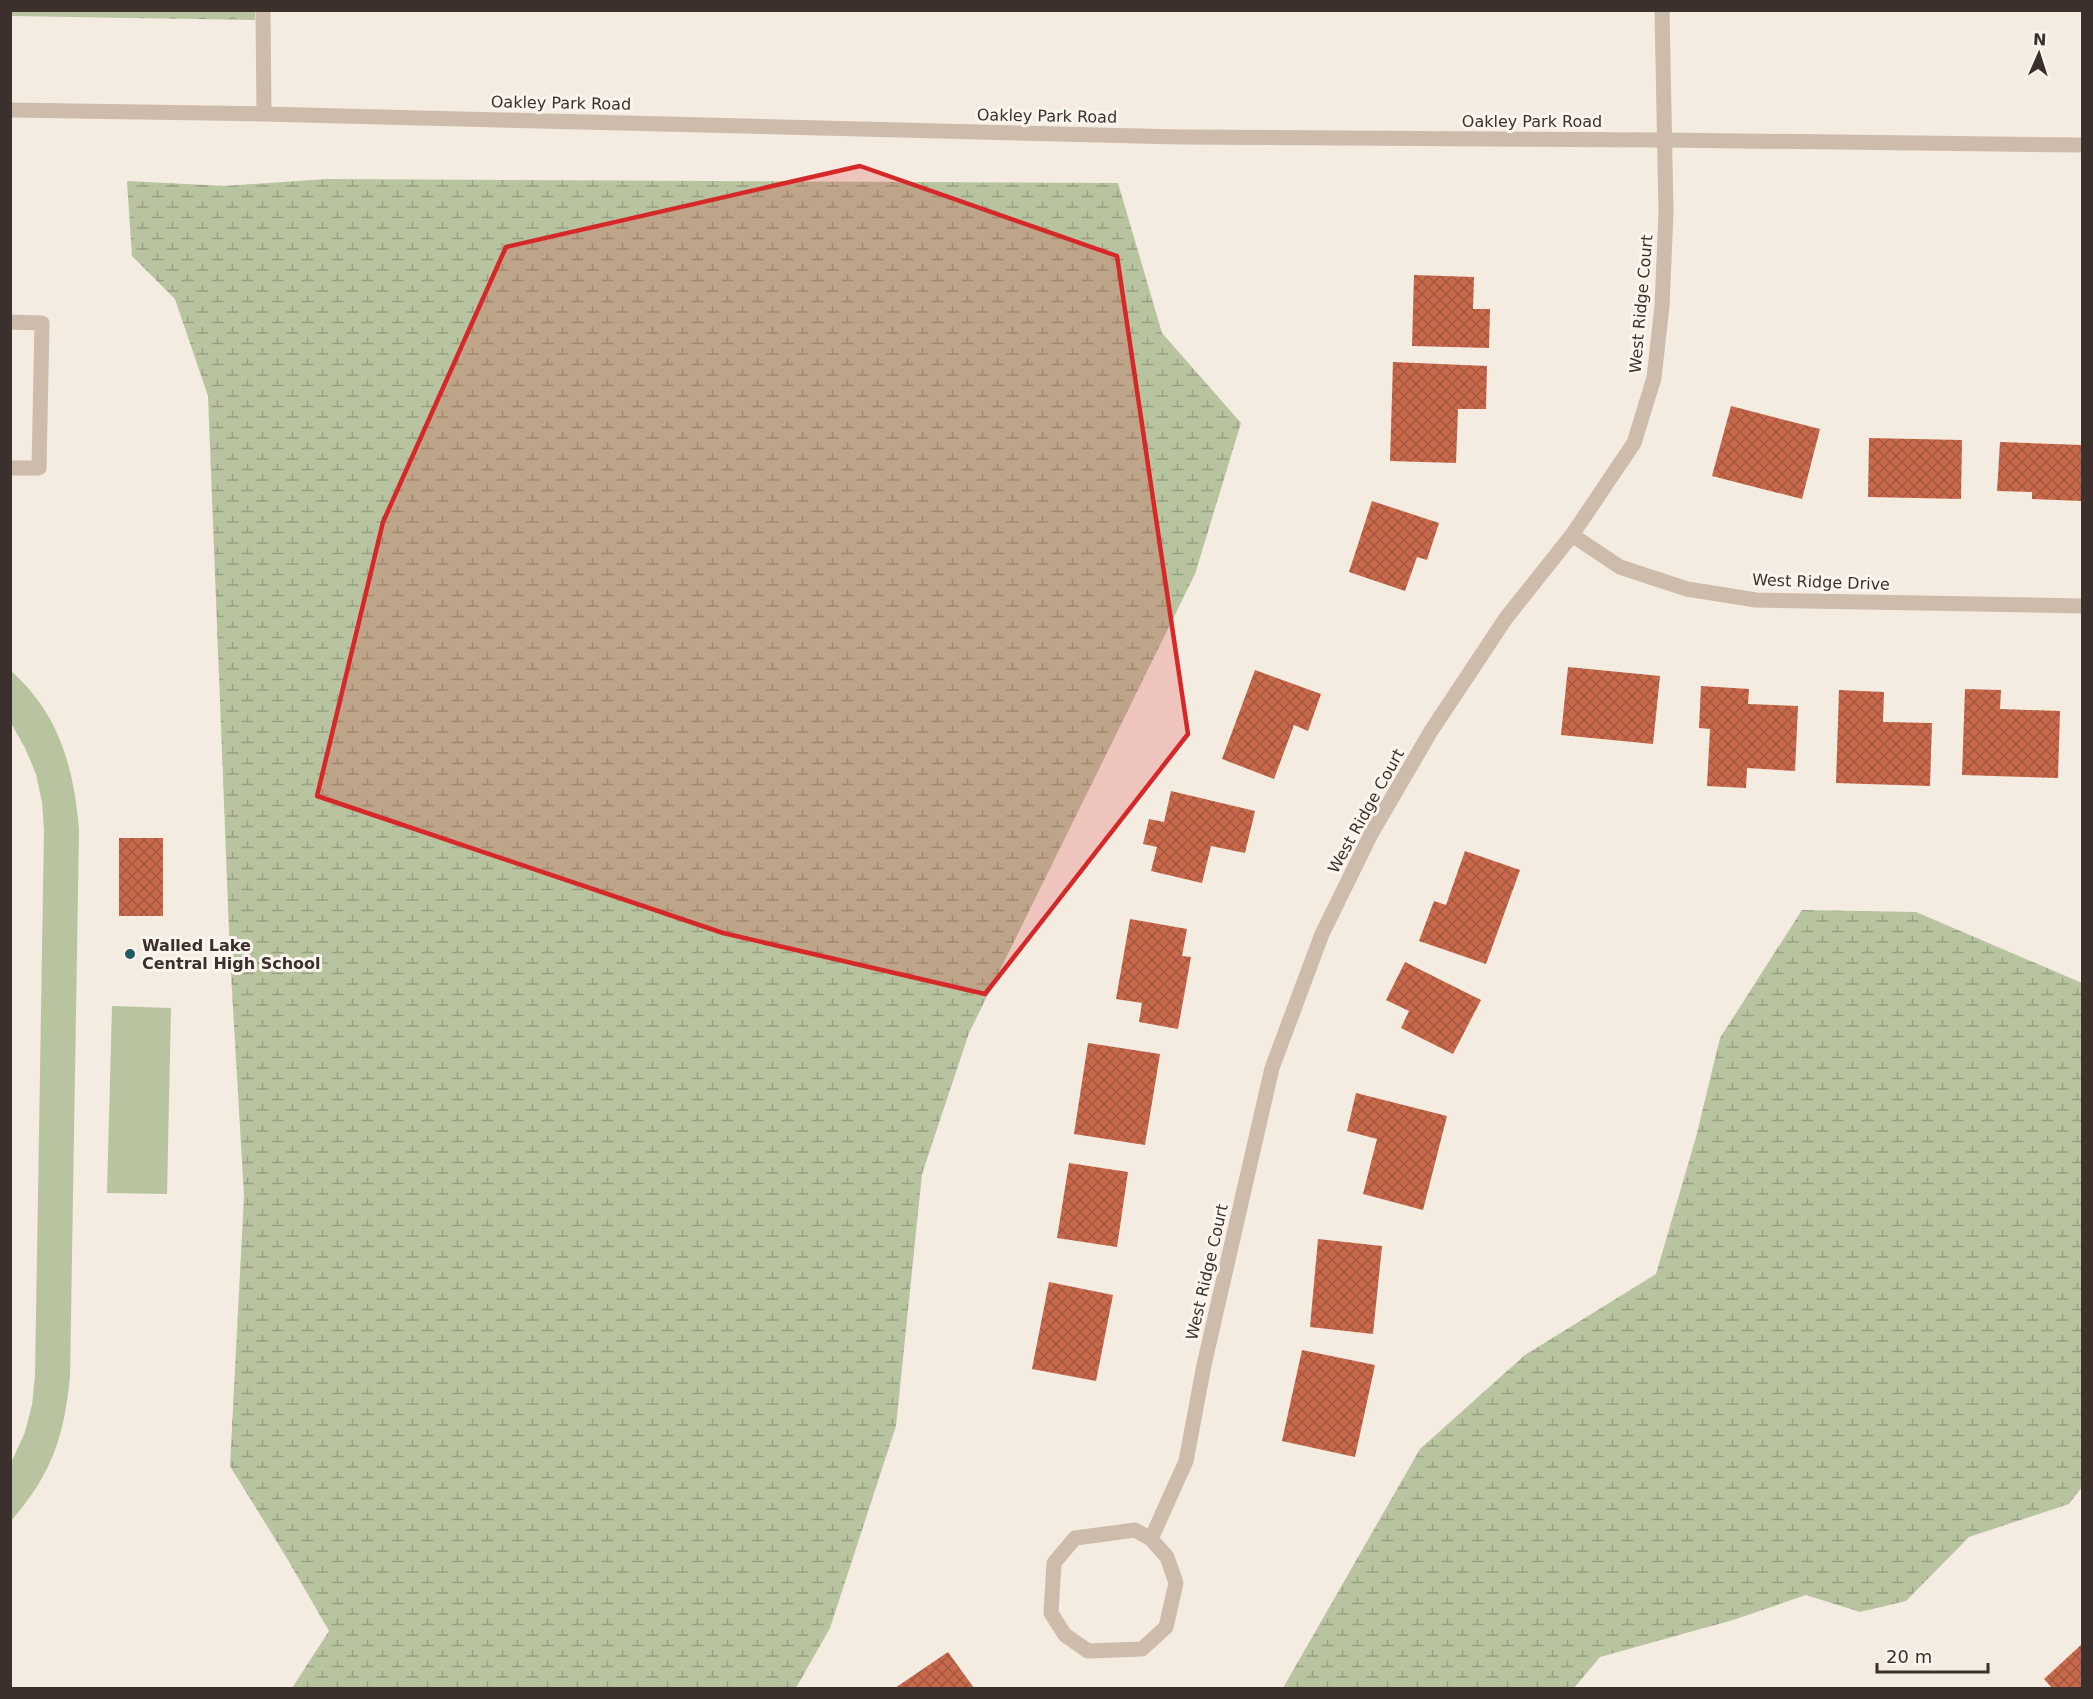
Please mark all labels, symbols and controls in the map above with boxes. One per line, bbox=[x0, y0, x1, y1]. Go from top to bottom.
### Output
north arrow bbox=[2009, 24, 2069, 84]
text: N bbox=[2033, 30, 2047, 49]
street label: Oakley Park Road bbox=[491, 92, 631, 114]
street label: Oakley Park Road bbox=[977, 105, 1117, 127]
street label: Oakley Park Road bbox=[1462, 112, 1602, 131]
street label: West Ridge Court bbox=[1625, 234, 1657, 374]
street label: West Ridge Drive bbox=[1752, 570, 1890, 594]
street label: West Ridge Court bbox=[1324, 746, 1408, 876]
place label: Walled Lake Central High School bbox=[142, 936, 321, 973]
marker: Walled Lake Central High School bbox=[123, 947, 137, 961]
street label: West Ridge Court bbox=[1182, 1202, 1232, 1342]
scale bar bbox=[1877, 1636, 1988, 1674]
text: 20 m bbox=[1886, 1646, 1932, 1667]

